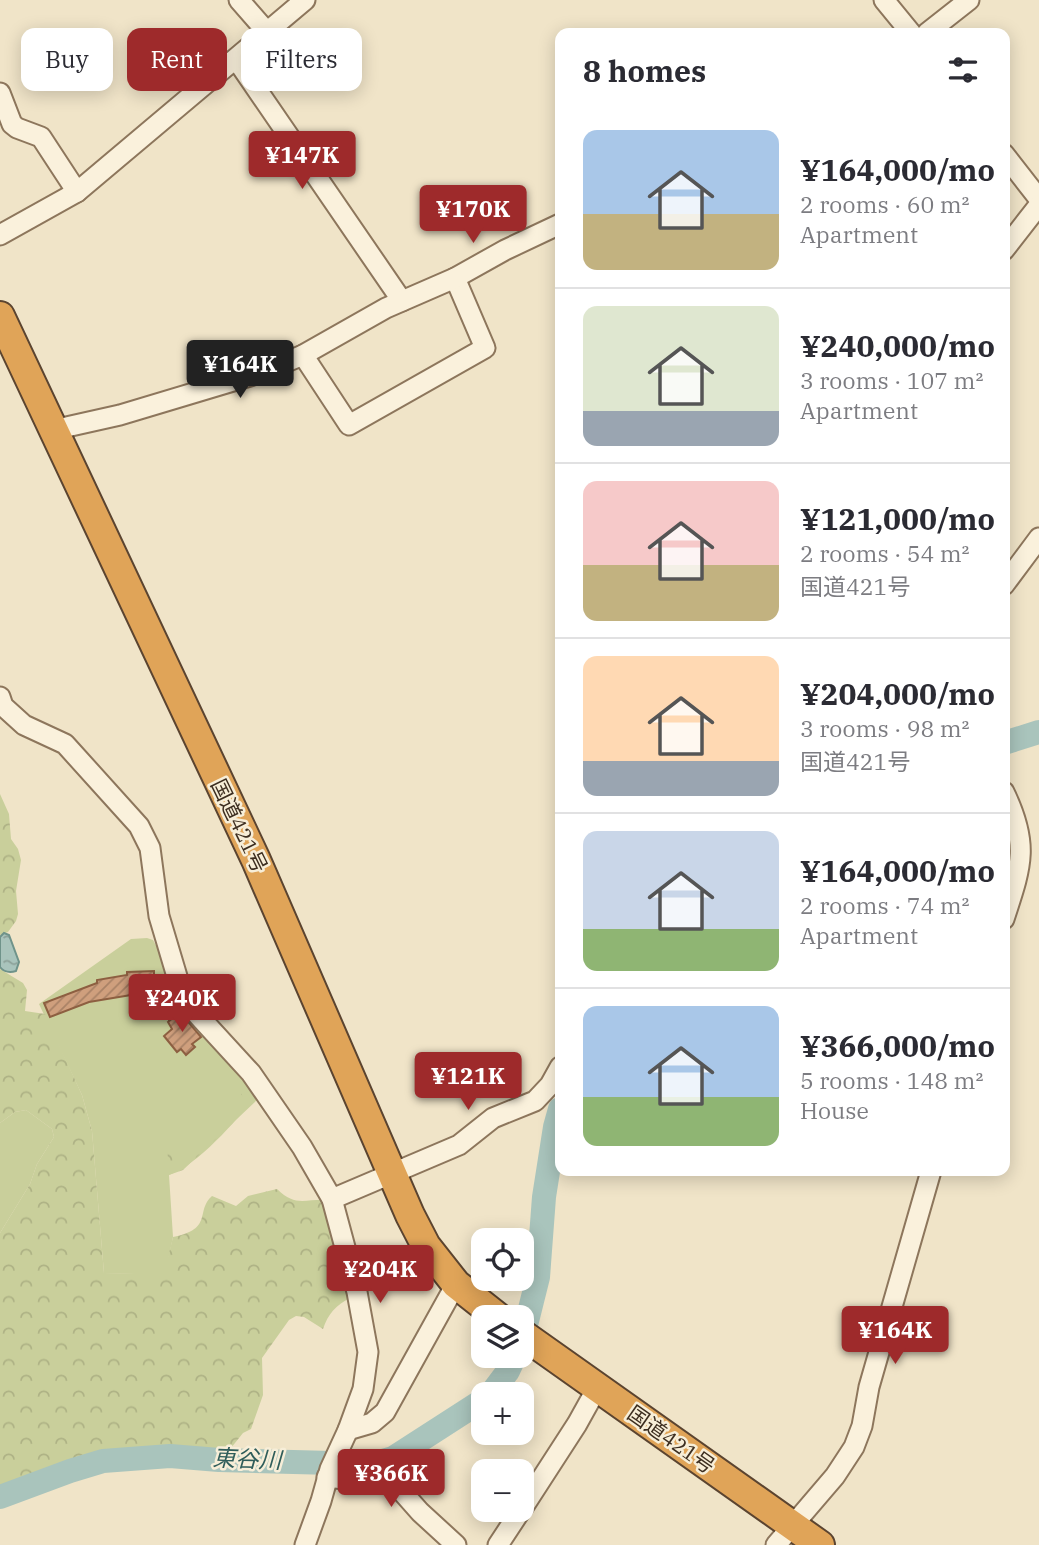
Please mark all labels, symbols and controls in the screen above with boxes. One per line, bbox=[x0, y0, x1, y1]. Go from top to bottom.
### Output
chip: Buy bbox=[21, 28, 113, 91]
chip: Rent bbox=[127, 28, 227, 91]
chip: Filters bbox=[241, 28, 362, 91]
text: 8 homes bbox=[583, 51, 706, 90]
icon: filters bbox=[944, 51, 982, 89]
pin: ¥147K bbox=[253, 132, 351, 191]
text: ¥147K bbox=[265, 139, 339, 169]
text: ¥164,000/mo bbox=[800, 150, 995, 189]
icon: home bbox=[639, 158, 723, 242]
pin: ¥170K bbox=[424, 186, 522, 245]
text: 2 rooms · 60 m² bbox=[800, 189, 970, 219]
text: ¥170K bbox=[436, 193, 510, 223]
text: Apartment bbox=[800, 219, 918, 249]
text: ¥240,000/mo bbox=[800, 326, 995, 365]
icon: home bbox=[639, 334, 723, 418]
pin: ¥164K bbox=[191, 340, 289, 400]
text: ¥164K bbox=[203, 348, 277, 378]
text: 3 rooms · 107 m² bbox=[800, 365, 983, 395]
text: Apartment bbox=[800, 395, 918, 425]
text: ¥121,000/mo bbox=[800, 499, 995, 538]
icon: home bbox=[639, 509, 723, 593]
text: 2 rooms · 54 m² bbox=[800, 538, 970, 568]
text: 国道421号 bbox=[800, 571, 910, 601]
text: ¥204,000/mo bbox=[800, 674, 995, 713]
icon: home bbox=[639, 684, 723, 768]
text: 3 rooms · 98 m² bbox=[800, 713, 970, 743]
text: 国道421号 bbox=[800, 746, 910, 776]
street label: 国道421号 bbox=[205, 774, 275, 877]
text: ¥164,000/mo bbox=[800, 851, 995, 890]
icon: home bbox=[639, 859, 723, 943]
text: 2 rooms · 74 m² bbox=[800, 890, 970, 920]
text: Apartment bbox=[800, 920, 918, 950]
pin: ¥240K bbox=[133, 974, 231, 1034]
text: ¥240K bbox=[145, 982, 219, 1012]
text: ¥366,000/mo bbox=[800, 1026, 995, 1065]
icon: home bbox=[639, 1034, 723, 1118]
pin: ¥121K bbox=[419, 1052, 517, 1112]
text: ¥121K bbox=[431, 1060, 505, 1090]
text: 5 rooms · 148 m² bbox=[800, 1065, 983, 1095]
text: House bbox=[800, 1095, 869, 1125]
map controls bbox=[471, 1228, 534, 1522]
button: locate bbox=[471, 1228, 534, 1291]
pin: ¥204K bbox=[331, 1246, 429, 1305]
text: ¥204K bbox=[343, 1253, 417, 1283]
button: layers bbox=[471, 1305, 534, 1368]
pin: ¥164K bbox=[846, 1306, 944, 1366]
text: ¥164K bbox=[858, 1314, 932, 1344]
button: + bbox=[471, 1382, 534, 1445]
street label: 国道421号 bbox=[622, 1399, 721, 1480]
water label: 東谷川 bbox=[212, 1442, 285, 1474]
pin: ¥366K bbox=[342, 1450, 440, 1509]
text: ¥366K bbox=[354, 1457, 428, 1487]
button: − bbox=[471, 1459, 534, 1522]

